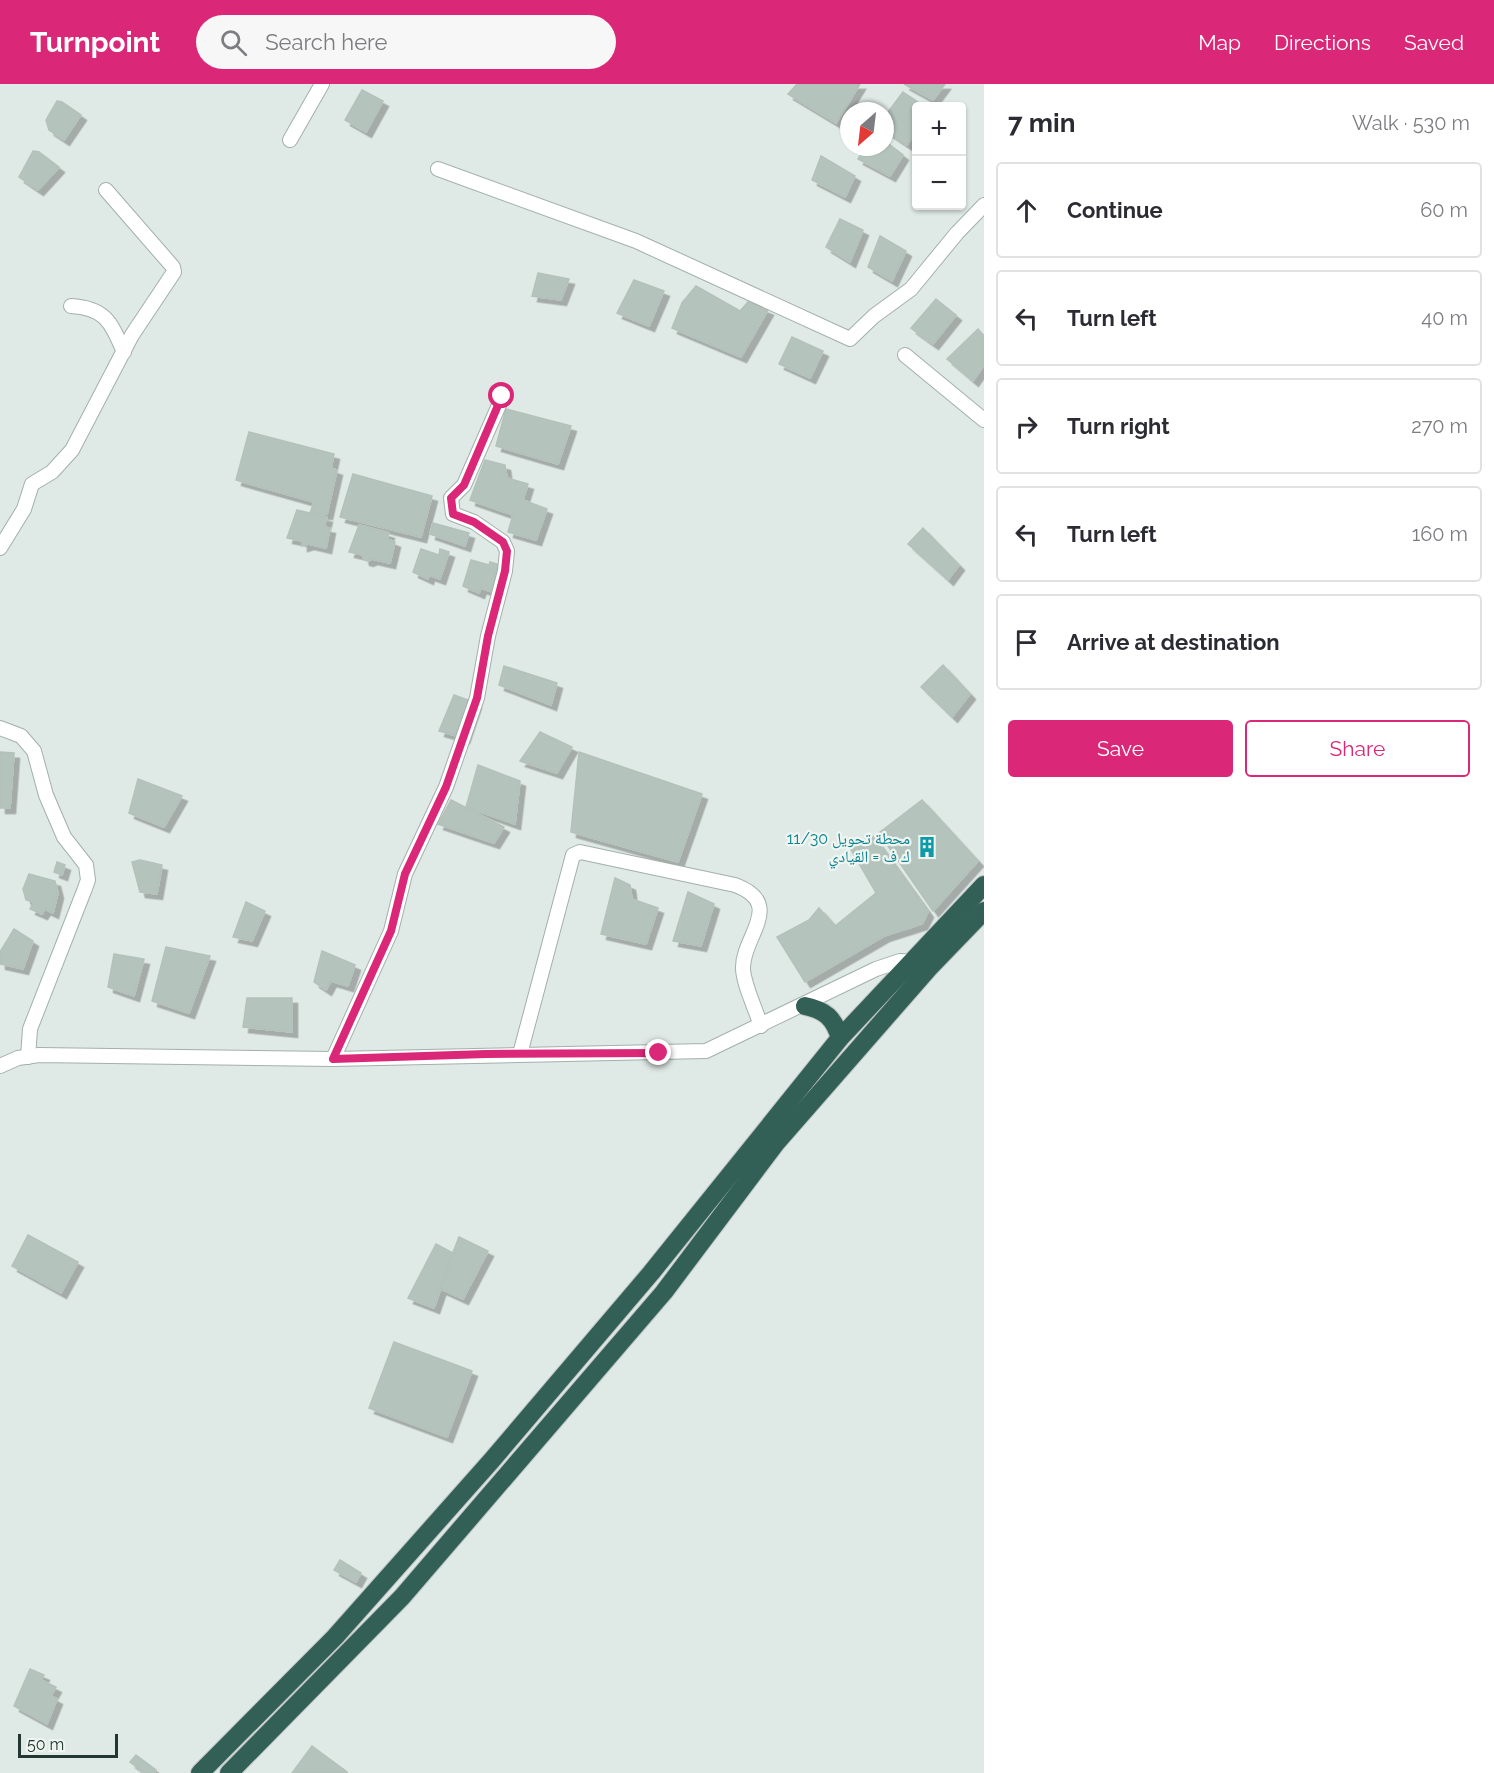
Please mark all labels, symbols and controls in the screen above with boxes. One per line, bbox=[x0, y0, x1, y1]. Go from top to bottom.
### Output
search box bbox=[196, 15, 616, 69]
text: Turnpoint bbox=[30, 26, 160, 59]
icon: search bbox=[217, 26, 250, 59]
text: Search here bbox=[265, 29, 387, 55]
text: Map bbox=[1198, 30, 1241, 55]
text: Directions bbox=[1274, 30, 1371, 55]
text: Saved bbox=[1404, 30, 1464, 55]
north arrow bbox=[840, 102, 894, 156]
map controls bbox=[912, 102, 966, 210]
button: + bbox=[912, 102, 966, 156]
text: 7 min bbox=[1008, 108, 1075, 138]
text: Walk · 530 m bbox=[1352, 111, 1470, 135]
button: − bbox=[912, 156, 966, 210]
icon: ahead bbox=[1010, 194, 1043, 227]
text: Continue bbox=[1067, 197, 1163, 223]
text: 60 m bbox=[1420, 198, 1468, 222]
icon: left bbox=[1010, 302, 1043, 335]
text: Turn left bbox=[1067, 305, 1157, 331]
text: 40 m bbox=[1421, 306, 1468, 330]
route start bbox=[488, 382, 514, 408]
icon: right bbox=[1010, 410, 1043, 443]
text: Turn right bbox=[1067, 413, 1170, 439]
text: 270 m bbox=[1411, 414, 1468, 438]
icon: left bbox=[1010, 518, 1043, 551]
text: Turn left bbox=[1067, 521, 1157, 547]
text: 160 m bbox=[1412, 522, 1468, 546]
icon: arrive bbox=[1010, 626, 1043, 659]
text: Arrive at destination bbox=[1067, 629, 1280, 655]
button: Save bbox=[1008, 720, 1233, 777]
button: Share bbox=[1245, 720, 1470, 777]
place label: محطة تحويل 11/30 ك ف = القيادي bbox=[787, 829, 910, 869]
building icon: محطة تحويل 11/30 ك ف = القيادي bbox=[915, 835, 939, 859]
route end bbox=[645, 1039, 671, 1065]
scale bar bbox=[18, 1731, 118, 1758]
text: 50 m bbox=[27, 1735, 64, 1754]

